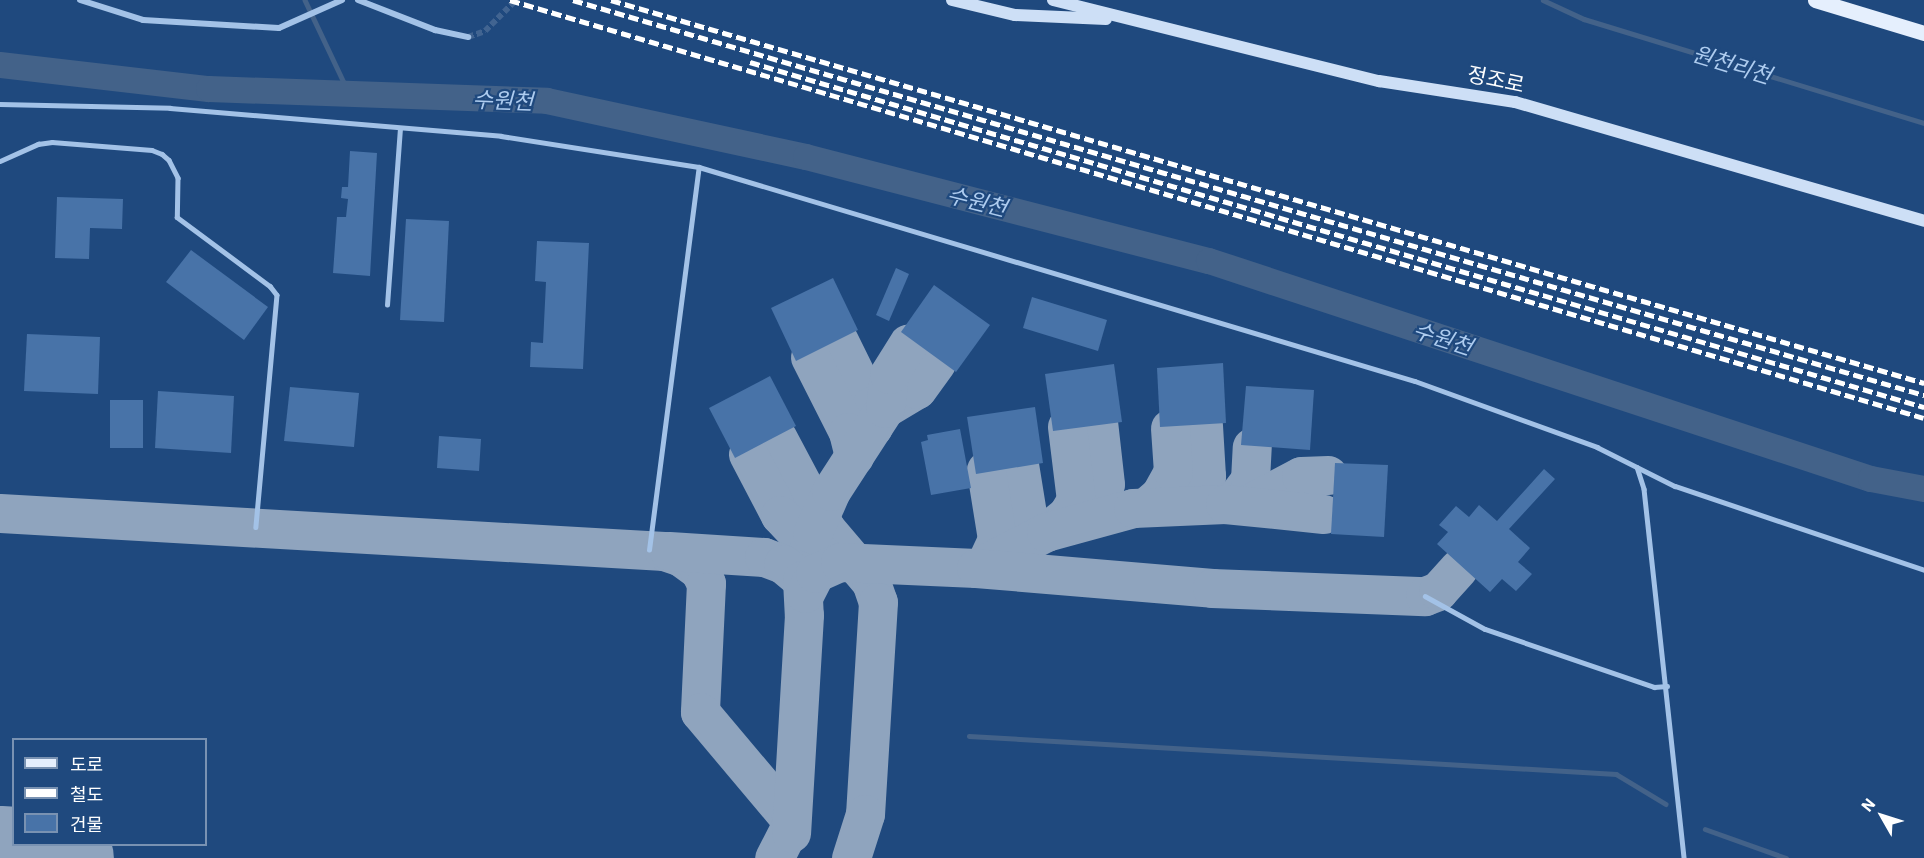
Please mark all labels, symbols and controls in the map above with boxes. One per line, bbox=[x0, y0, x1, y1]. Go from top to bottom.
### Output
water label: 원천리천 bbox=[1689, 40, 1775, 88]
street label: 정조로 bbox=[1465, 61, 1527, 97]
water label: 수원천 bbox=[472, 86, 534, 114]
water label: 수원천 bbox=[944, 181, 1010, 221]
water label: 수원천 bbox=[1410, 316, 1476, 360]
legend bbox=[12, 738, 207, 846]
text: 도로 bbox=[70, 753, 103, 776]
text: 철도 bbox=[70, 783, 103, 806]
north arrow bbox=[1852, 786, 1912, 846]
text: N bbox=[1857, 794, 1879, 815]
text: 건물 bbox=[70, 813, 103, 836]

